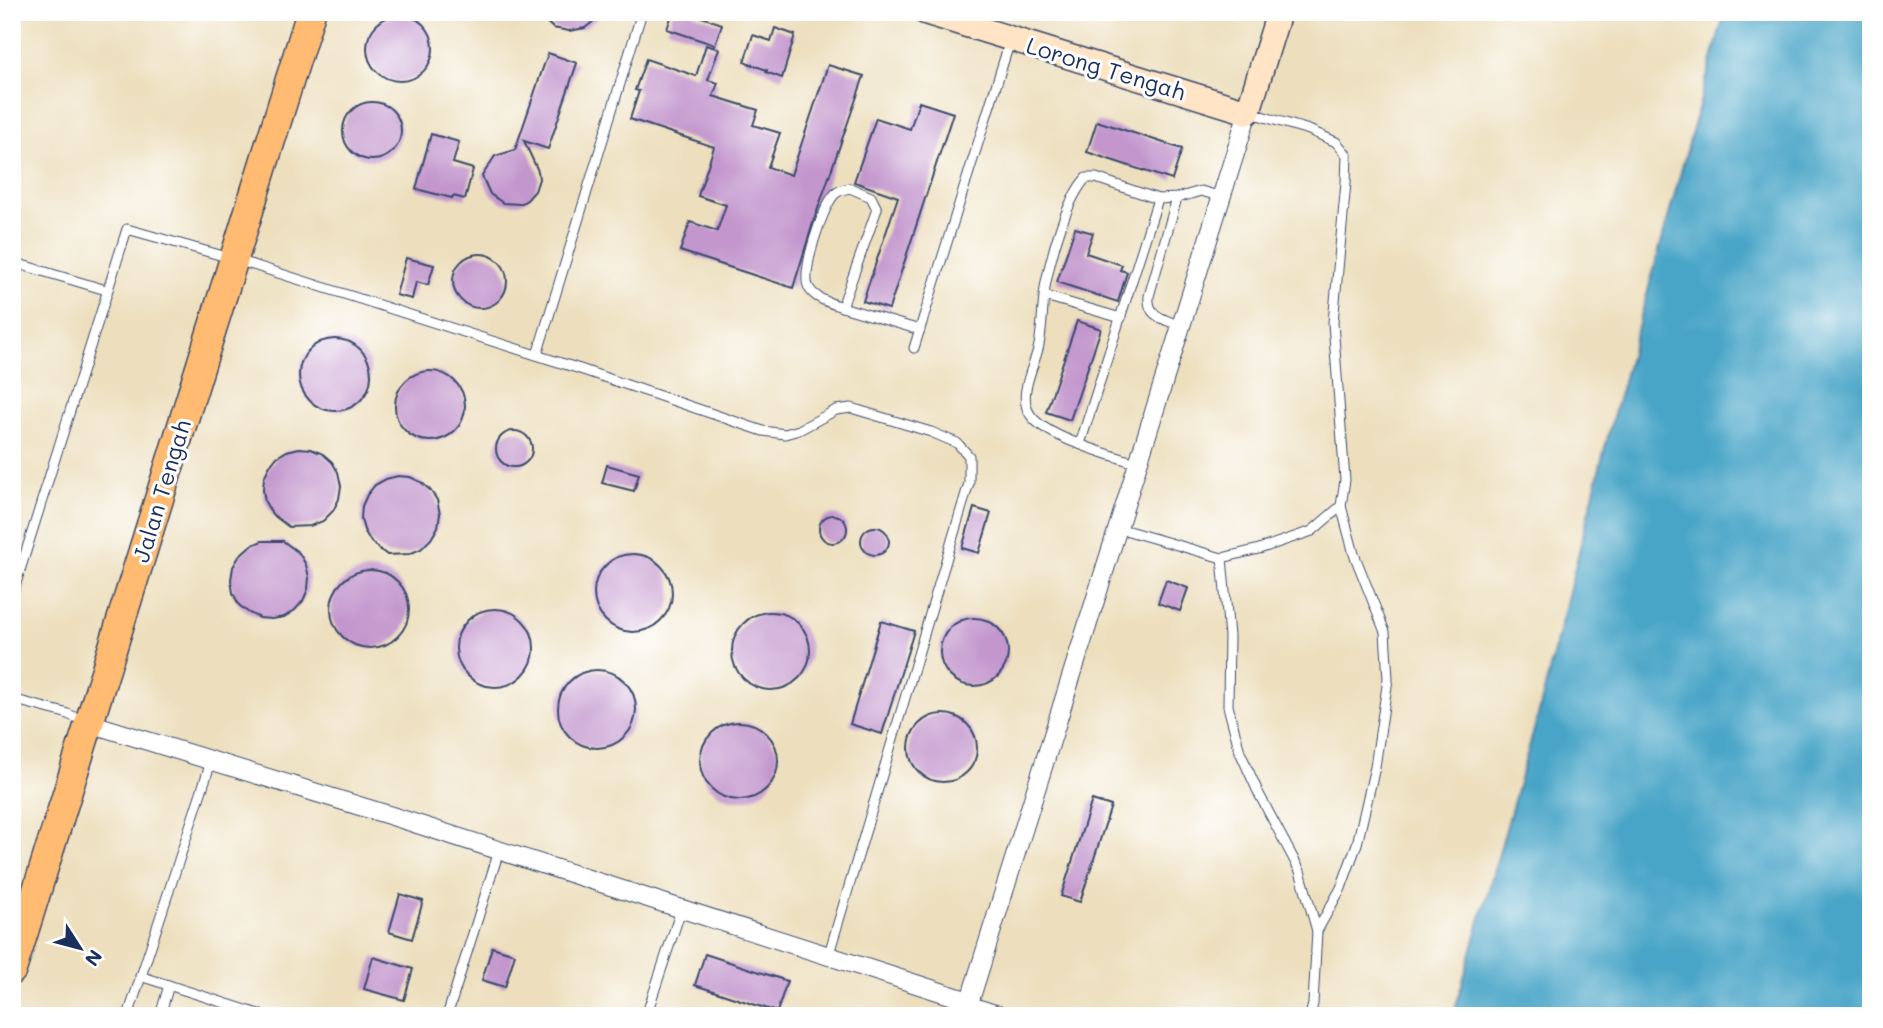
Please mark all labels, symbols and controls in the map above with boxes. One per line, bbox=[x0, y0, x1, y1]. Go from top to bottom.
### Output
street label: Lorong Tengah bbox=[1023, 30, 1190, 106]
street label: Jalan Tengah bbox=[125, 416, 197, 566]
north arrow bbox=[46, 912, 116, 982]
text: N bbox=[80, 945, 109, 971]

